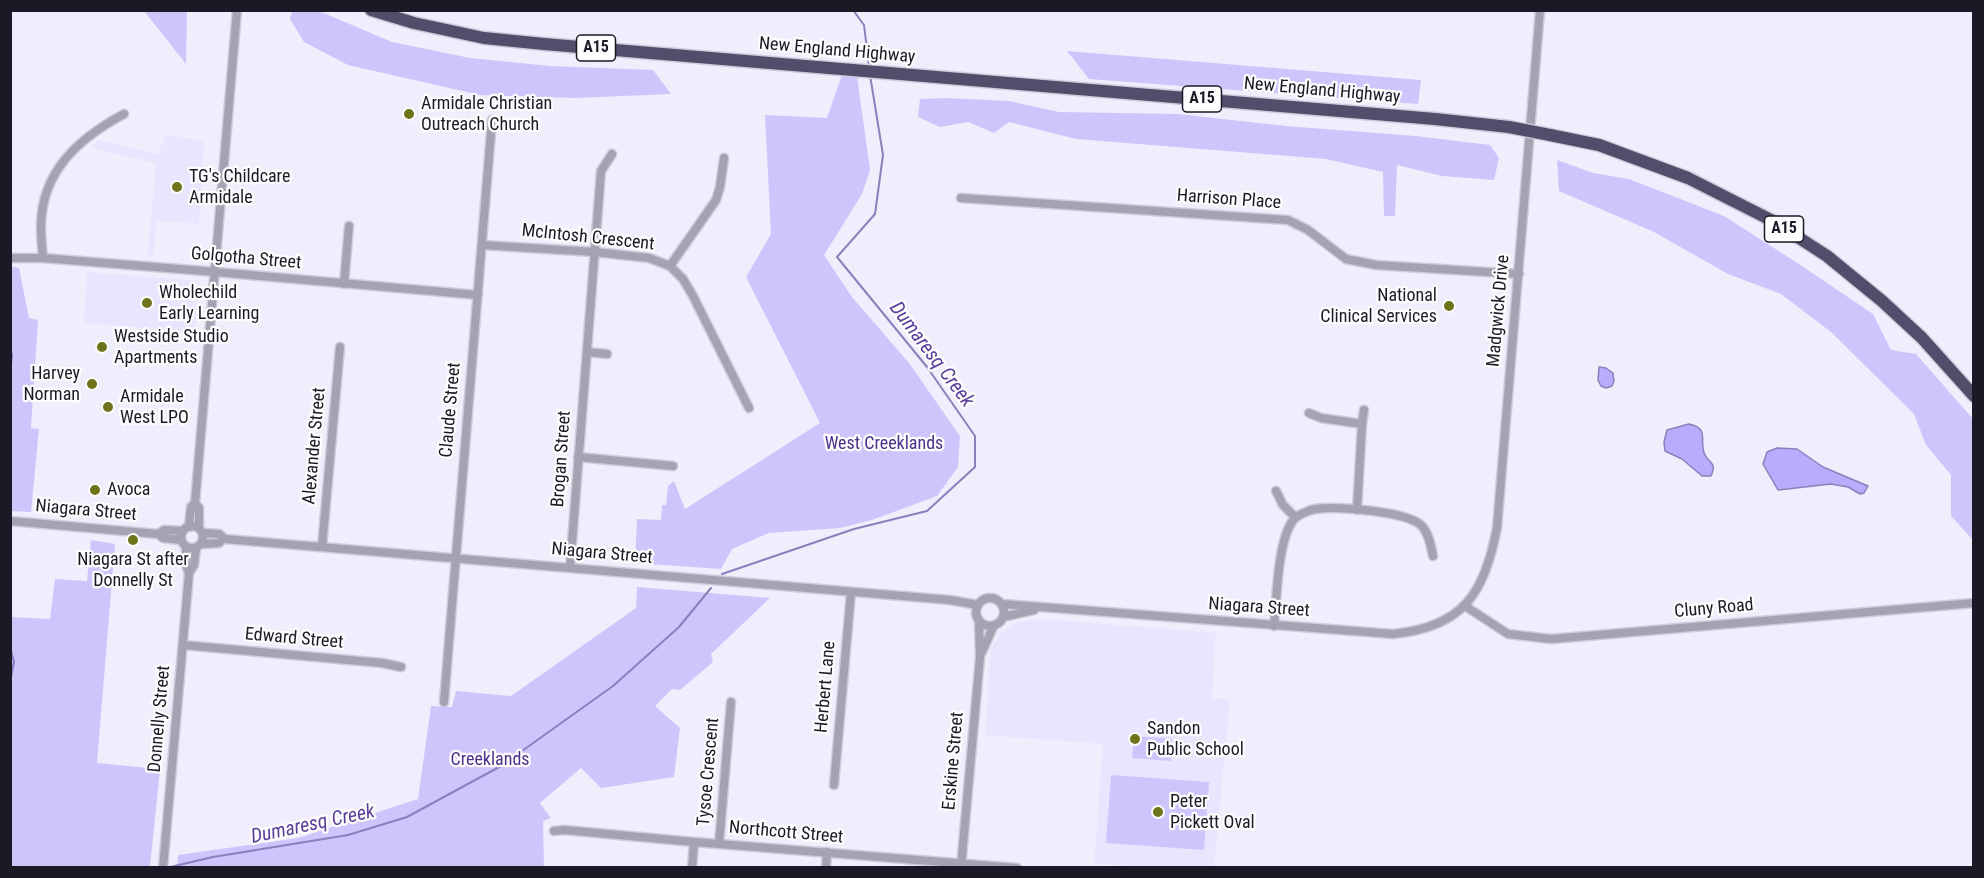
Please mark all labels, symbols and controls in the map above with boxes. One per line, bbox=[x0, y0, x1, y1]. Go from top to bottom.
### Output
street label: New England Highway bbox=[758, 33, 916, 69]
road number: A15 bbox=[576, 35, 616, 61]
street label: New England Highway bbox=[1243, 73, 1401, 109]
road number: A15 bbox=[1182, 86, 1222, 112]
place label: Armidale Christian Outreach Church bbox=[421, 93, 552, 136]
marker: Armidale Christian Outreach Church bbox=[402, 107, 416, 121]
place label: TG's Childcare Armidale bbox=[189, 166, 290, 208]
marker: TG's Childcare Armidale bbox=[170, 180, 184, 194]
street label: Harrison Place bbox=[1176, 186, 1282, 214]
road number: A15 bbox=[1764, 216, 1804, 242]
street label: McIntosh Crescent bbox=[521, 220, 655, 256]
street label: Golgotha Street bbox=[190, 243, 302, 275]
street label: Madgwick Drive bbox=[1483, 254, 1515, 368]
place label: Wholechild Early Learning bbox=[159, 282, 259, 324]
place label: National Clinical Services bbox=[1320, 285, 1437, 328]
marker: Wholechild Early Learning bbox=[140, 296, 154, 310]
water label: Dumaresq Creek bbox=[884, 297, 978, 413]
marker: National Clinical Services bbox=[1442, 299, 1456, 313]
place label: Westside Studio Apartments bbox=[114, 326, 229, 368]
marker: Westside Studio Apartments bbox=[95, 340, 109, 354]
street label: Claude Street bbox=[436, 362, 466, 458]
place label: Harvey Norman bbox=[23, 363, 80, 406]
marker: Harvey Norman bbox=[85, 377, 99, 391]
place label: Armidale West LPO bbox=[120, 386, 189, 428]
street label: Alexander Street bbox=[299, 387, 331, 505]
marker: Armidale West LPO bbox=[101, 400, 115, 414]
street label: Brogan Street bbox=[548, 410, 576, 508]
park label: West Creeklands bbox=[825, 433, 943, 455]
place label: Avoca bbox=[107, 479, 150, 501]
marker: Avoca bbox=[88, 483, 102, 497]
street label: Niagara Street bbox=[35, 496, 137, 526]
marker: Niagara St after Donnelly St bbox=[126, 533, 140, 547]
street label: Niagara Street bbox=[551, 539, 653, 569]
place label: Niagara St after Donnelly St bbox=[77, 549, 189, 592]
street label: Niagara Street bbox=[1208, 594, 1310, 622]
street label: Cluny Road bbox=[1673, 595, 1755, 623]
street label: Edward Street bbox=[244, 624, 344, 654]
street label: Herbert Lane bbox=[811, 640, 841, 734]
street label: Donnelly Street bbox=[145, 665, 175, 773]
street label: Erskine Street bbox=[939, 711, 969, 811]
street label: Tysoe Crescent bbox=[693, 717, 725, 827]
place label: Sandon Public School bbox=[1147, 718, 1244, 760]
marker: Sandon Public School bbox=[1128, 732, 1142, 746]
park label: Creeklands bbox=[450, 749, 530, 771]
place label: Peter Pickett Oval bbox=[1170, 791, 1255, 834]
water label: Dumaresq Creek bbox=[249, 800, 377, 850]
marker: Peter Pickett Oval bbox=[1151, 805, 1165, 819]
street label: Northcott Street bbox=[728, 817, 844, 849]

